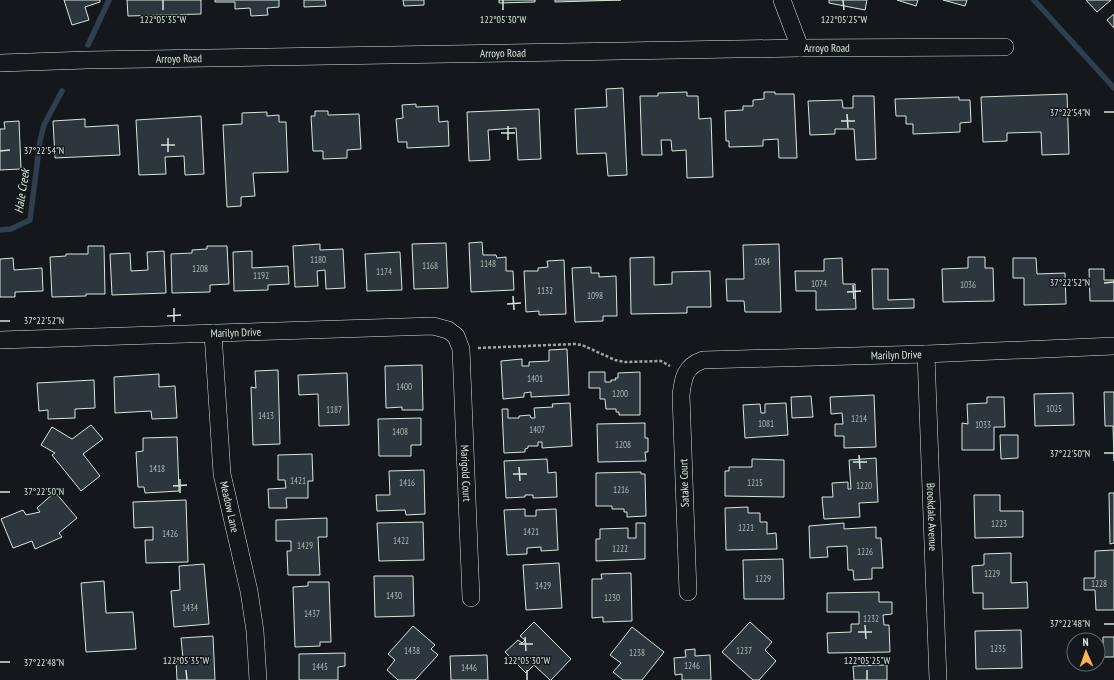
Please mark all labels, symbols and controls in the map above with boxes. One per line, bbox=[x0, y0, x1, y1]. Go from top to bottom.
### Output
text: 122°05'35"W bbox=[140, 13, 187, 26]
text: 122°05'30"W bbox=[480, 13, 527, 26]
text: 122°05'25"W bbox=[821, 13, 868, 26]
street label: Arroyo Road bbox=[804, 41, 850, 55]
street label: Arroyo Road bbox=[480, 46, 526, 60]
street label: Arroyo Road bbox=[156, 51, 202, 66]
text: 37°22'54"N bbox=[1050, 106, 1090, 119]
text: 37°22'54"N bbox=[24, 144, 64, 157]
water label: Hale Creek bbox=[11, 166, 33, 214]
house number: 1180 bbox=[310, 254, 326, 265]
house number: 1084 bbox=[754, 256, 770, 267]
house number: 1148 bbox=[480, 258, 496, 269]
house number: 1168 bbox=[422, 260, 438, 271]
house number: 1208 bbox=[192, 263, 208, 274]
house number: 1174 bbox=[376, 266, 392, 277]
house number: 1192 bbox=[253, 270, 269, 281]
text: 37°22'52"N bbox=[1050, 276, 1090, 289]
house number: 1074 bbox=[811, 278, 827, 289]
house number: 1036 bbox=[960, 279, 976, 290]
house number: 1132 bbox=[537, 285, 553, 296]
house number: 1098 bbox=[587, 290, 603, 301]
text: 37°22'52"N bbox=[24, 314, 64, 327]
street label: Marilyn Drive bbox=[210, 325, 262, 340]
street label: Marilyn Drive bbox=[871, 347, 922, 362]
house number: 1401 bbox=[527, 373, 543, 384]
house number: 1400 bbox=[396, 381, 412, 392]
house number: 1200 bbox=[612, 388, 628, 399]
house number: 1025 bbox=[1046, 403, 1062, 414]
house number: 1187 bbox=[326, 404, 342, 415]
house number: 1413 bbox=[258, 410, 274, 421]
house number: 1214 bbox=[851, 413, 867, 424]
house number: 1081 bbox=[758, 418, 774, 429]
house number: 1033 bbox=[975, 419, 991, 430]
house number: 1407 bbox=[529, 424, 545, 435]
house number: 1408 bbox=[392, 426, 408, 437]
house number: 1208 bbox=[615, 439, 631, 450]
street label: Marigold Court bbox=[458, 445, 474, 502]
text: 37°22'50"N bbox=[1050, 447, 1090, 460]
street label: Satake Court bbox=[676, 459, 692, 507]
house number: 1418 bbox=[149, 463, 165, 474]
house number: 1421 bbox=[290, 475, 306, 486]
house number: 1416 bbox=[399, 477, 415, 488]
house number: 1215 bbox=[747, 477, 763, 488]
street label: Meadow Lane bbox=[217, 480, 242, 534]
house number: 1220 bbox=[856, 480, 872, 491]
street label: Brookdale Avenue bbox=[924, 483, 940, 552]
house number: 1216 bbox=[613, 484, 629, 495]
text: 37°22'50"N bbox=[24, 485, 64, 498]
house number: 1223 bbox=[991, 518, 1007, 529]
house number: 1221 bbox=[738, 522, 754, 533]
house number: 1421 bbox=[523, 526, 539, 537]
house number: 1426 bbox=[162, 528, 178, 539]
house number: 1422 bbox=[393, 535, 409, 546]
house number: 1429 bbox=[297, 540, 313, 551]
house number: 1222 bbox=[612, 543, 628, 554]
house number: 1226 bbox=[857, 546, 873, 557]
house number: 1229 bbox=[984, 568, 1000, 579]
house number: 1229 bbox=[755, 573, 771, 584]
house number: 1228 bbox=[1091, 578, 1107, 589]
house number: 1429 bbox=[535, 580, 551, 591]
house number: 1430 bbox=[386, 590, 402, 601]
house number: 1230 bbox=[604, 592, 620, 603]
house number: 1434 bbox=[182, 602, 198, 613]
house number: 1437 bbox=[304, 608, 320, 619]
house number: 1232 bbox=[863, 613, 879, 624]
text: 37°22'48"N bbox=[1050, 617, 1090, 630]
north arrow bbox=[1066, 632, 1106, 672]
text: N bbox=[1082, 635, 1089, 649]
house number: 1235 bbox=[990, 643, 1006, 654]
house number: 1438 bbox=[404, 645, 420, 656]
house number: 1237 bbox=[736, 645, 752, 656]
house number: 1238 bbox=[629, 647, 645, 658]
text: 122°05'35"W bbox=[163, 654, 210, 667]
text: 122°05'30"W bbox=[504, 654, 551, 667]
text: 122°05'25"W bbox=[844, 654, 891, 667]
text: 37°22'48"N bbox=[24, 656, 64, 669]
house number: 1246 bbox=[684, 660, 700, 671]
house number: 1445 bbox=[312, 661, 328, 672]
house number: 1446 bbox=[461, 662, 477, 673]

